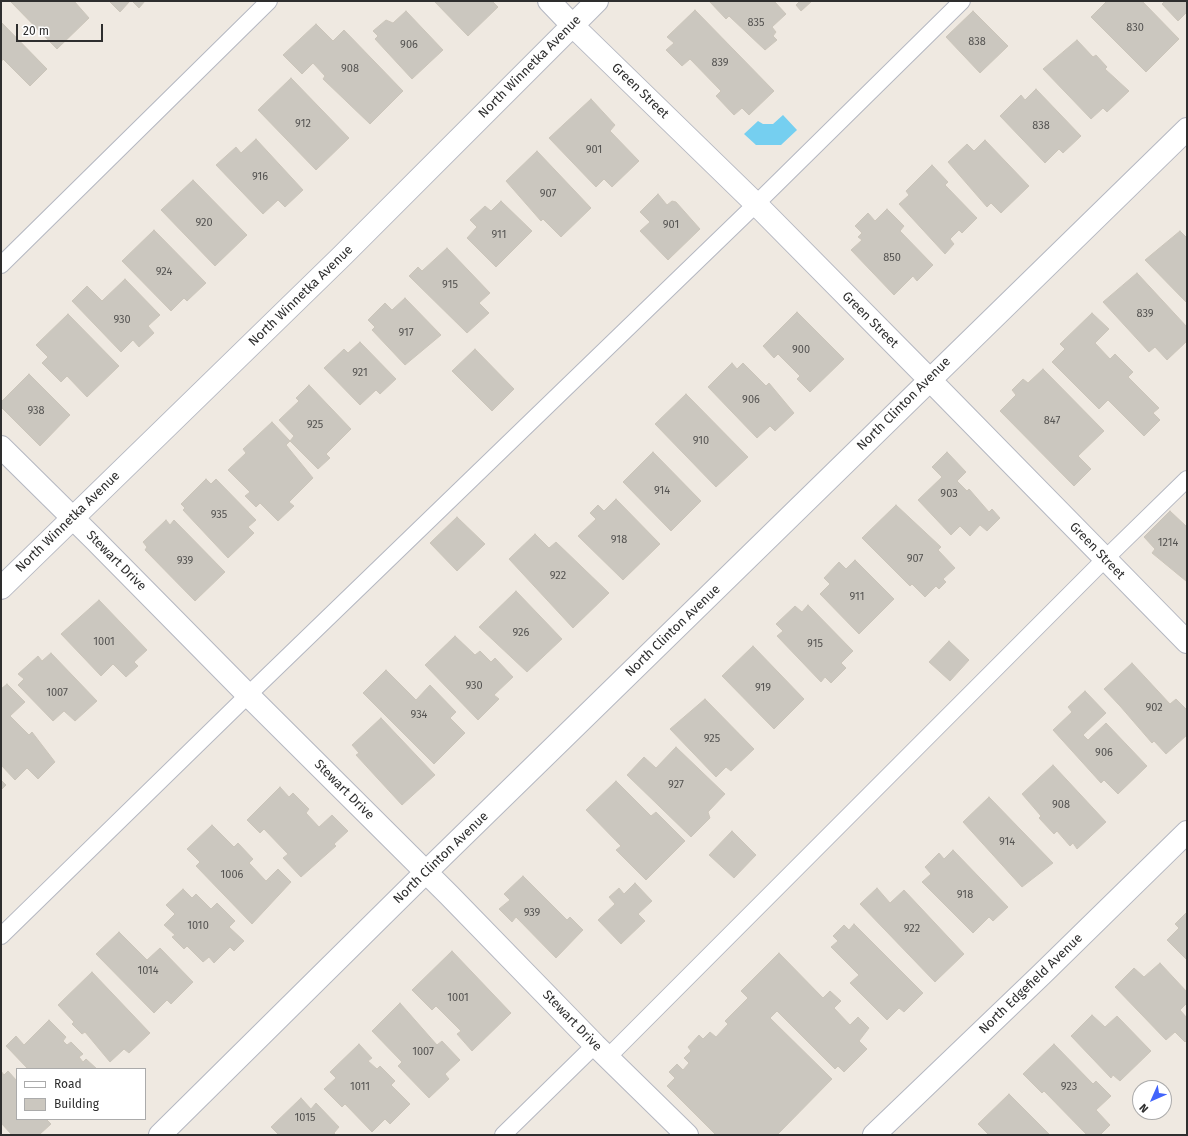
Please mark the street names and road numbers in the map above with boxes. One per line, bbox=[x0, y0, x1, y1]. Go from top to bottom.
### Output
street label: North Winnetka Avenue bbox=[475, 12, 585, 122]
street label: Green Street bbox=[608, 60, 672, 122]
street label: North Winnetka Avenue bbox=[246, 242, 356, 350]
street label: Green Street bbox=[839, 289, 901, 351]
street label: North Clinton Avenue bbox=[854, 354, 954, 454]
street label: North Winnetka Avenue bbox=[13, 468, 123, 576]
street label: Green Street bbox=[1066, 519, 1128, 583]
street label: Stewart Drive bbox=[83, 528, 149, 594]
street label: North Clinton Avenue bbox=[622, 582, 724, 680]
street label: Stewart Drive bbox=[311, 757, 377, 823]
street label: North Clinton Avenue bbox=[390, 809, 492, 907]
street label: North Edgefield Avenue bbox=[976, 930, 1086, 1038]
street label: Stewart Drive bbox=[539, 987, 605, 1055]

